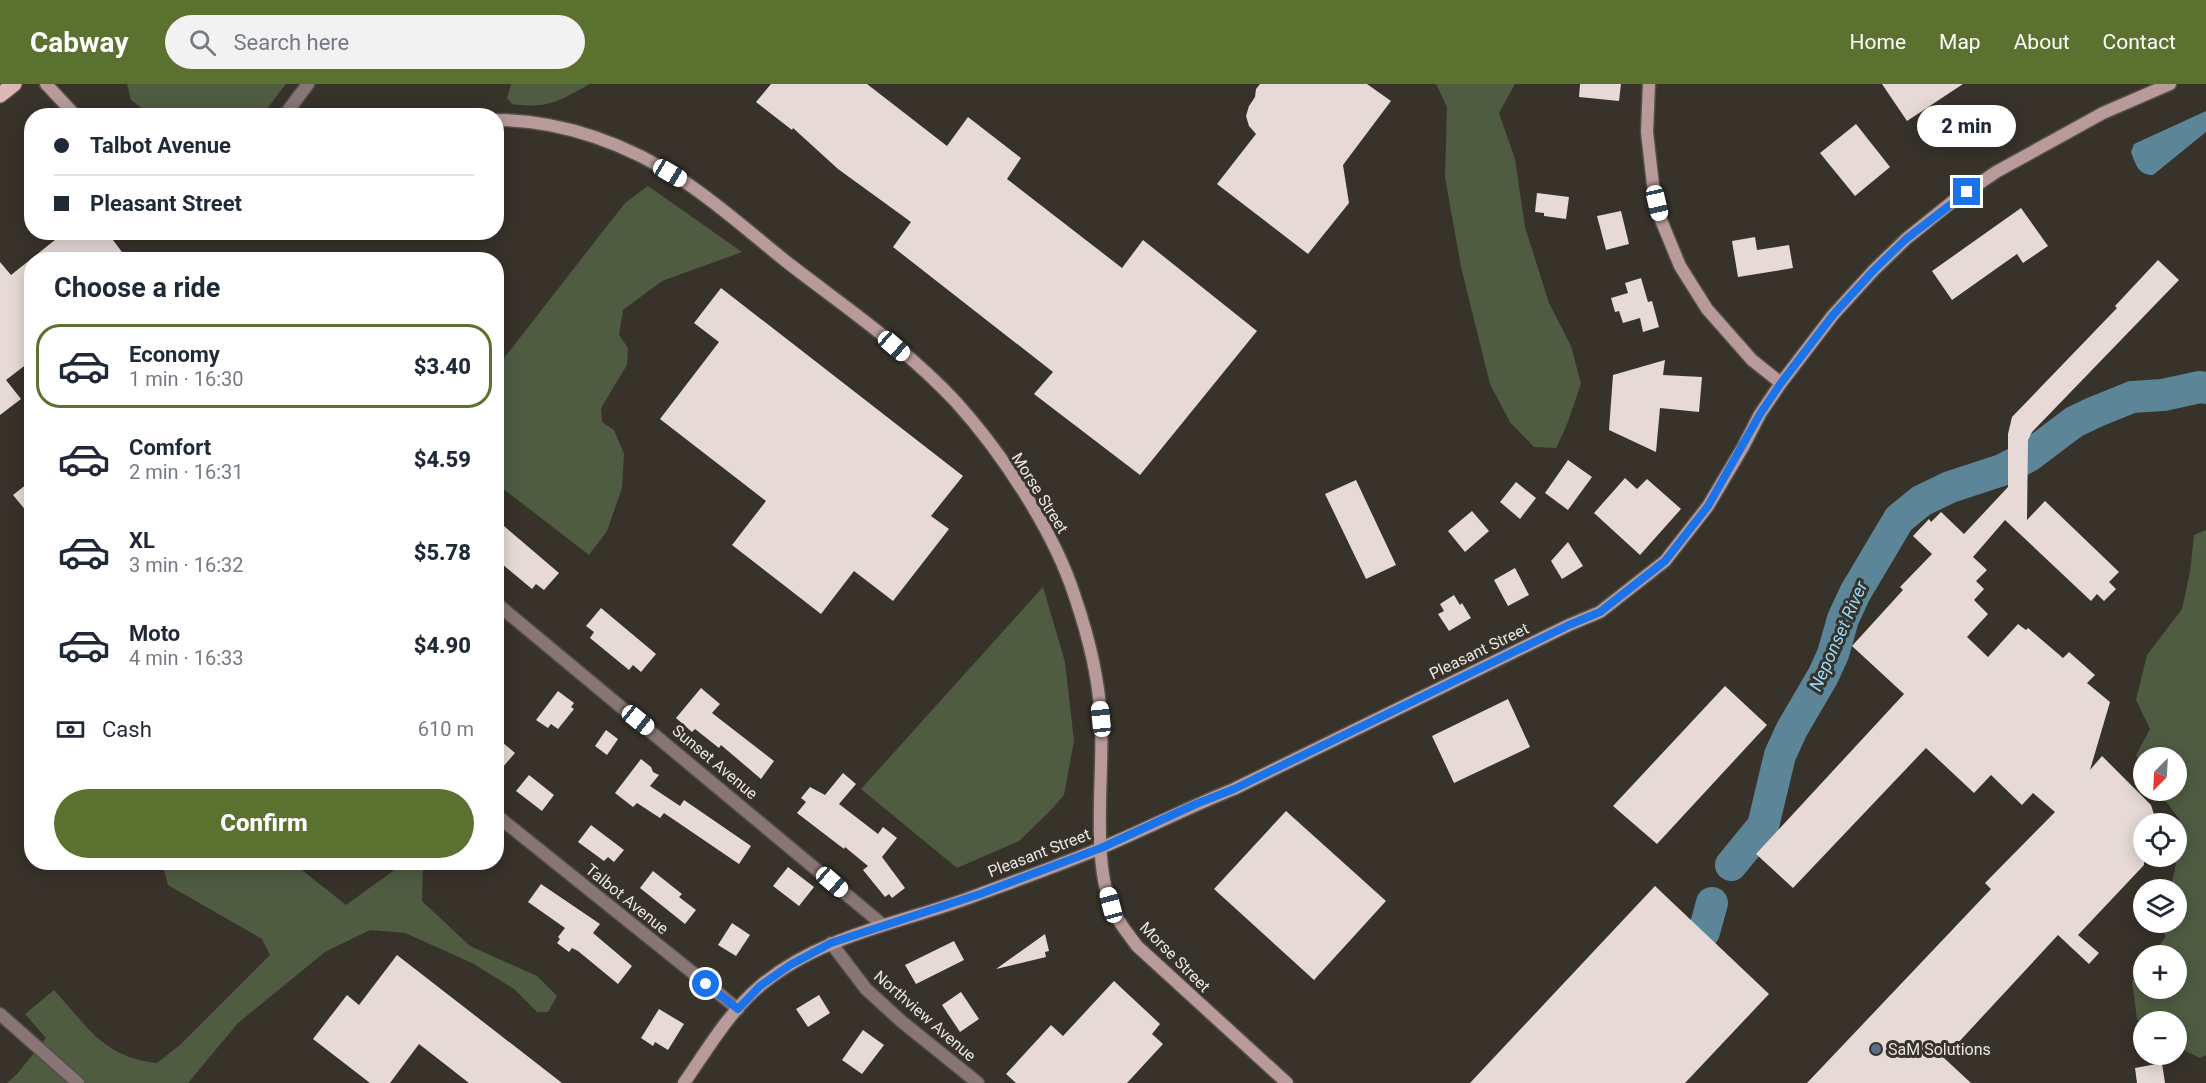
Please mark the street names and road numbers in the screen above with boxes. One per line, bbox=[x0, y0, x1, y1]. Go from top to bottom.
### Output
street label: Morse Street bbox=[1008, 449, 1072, 537]
street label: Pleasant Street bbox=[1426, 619, 1532, 683]
street label: Sunset Avenue bbox=[669, 721, 761, 803]
street label: Pleasant Street bbox=[985, 825, 1093, 881]
street label: Talbot Avenue bbox=[582, 860, 672, 938]
street label: Morse Street bbox=[1136, 918, 1214, 996]
street label: Northview Avenue bbox=[870, 967, 980, 1065]

